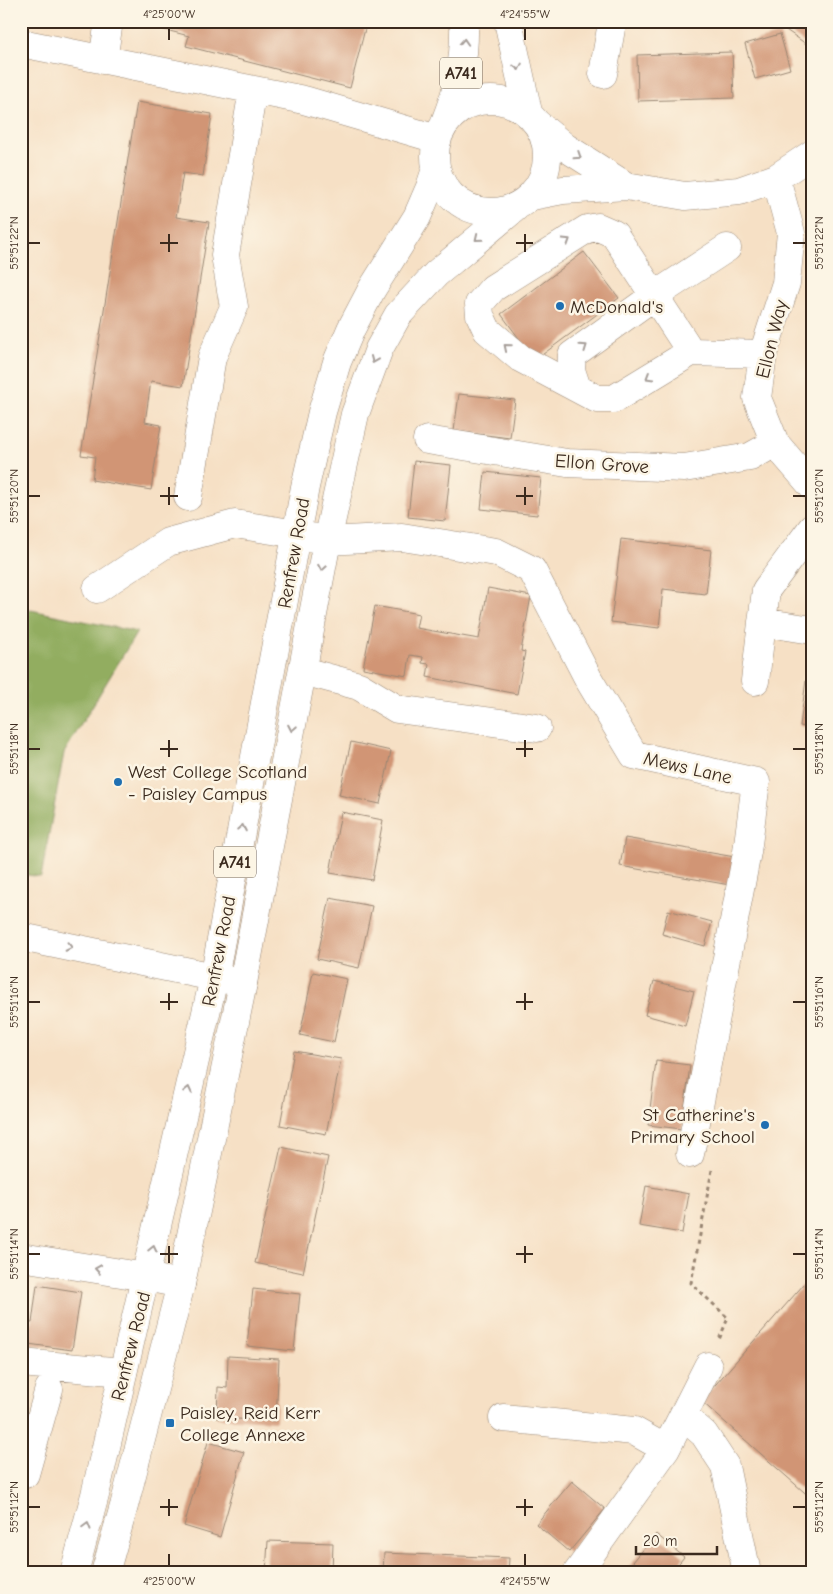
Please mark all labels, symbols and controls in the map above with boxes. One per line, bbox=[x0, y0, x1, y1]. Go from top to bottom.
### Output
text: 4°25'00"W bbox=[143, 7, 196, 21]
text: 4°24'55"W bbox=[500, 7, 551, 21]
one-way arrow bbox=[458, 37, 469, 45]
road number: A741 bbox=[440, 58, 482, 88]
one-way arrow bbox=[512, 62, 523, 71]
one-way arrow bbox=[573, 150, 582, 159]
text: 55°51'22"N bbox=[7, 216, 21, 270]
text: 55°51'22"N bbox=[812, 216, 826, 270]
one-way arrow bbox=[475, 232, 484, 241]
one-way arrow bbox=[562, 238, 571, 248]
place label: McDonald's bbox=[570, 296, 663, 318]
street label: Ellon Way bbox=[752, 297, 792, 381]
marker: McDonald's bbox=[554, 300, 566, 312]
one-way arrow bbox=[503, 344, 512, 353]
one-way arrow bbox=[578, 344, 588, 353]
one-way arrow bbox=[370, 355, 380, 364]
one-way arrow bbox=[645, 371, 654, 381]
street label: Ellon Grove bbox=[554, 450, 650, 478]
text: 55°51'20"N bbox=[7, 469, 21, 523]
text: 55°51'20"N bbox=[812, 469, 826, 523]
street label: Renfrew Road bbox=[273, 496, 315, 610]
one-way arrow bbox=[317, 564, 327, 572]
text: 55°51'18"N bbox=[7, 723, 21, 775]
one-way arrow bbox=[287, 723, 297, 732]
text: 55°51'18"N bbox=[812, 723, 826, 775]
street label: Mews Lane bbox=[641, 747, 734, 789]
place label: West College Scotland - Paisley Campus bbox=[128, 761, 307, 805]
marker: West College Scotland - Paisley Campus bbox=[112, 776, 124, 788]
one-way arrow bbox=[236, 824, 246, 832]
road number: A741 bbox=[214, 846, 256, 878]
street label: Renfrew Road bbox=[198, 894, 240, 1008]
one-way arrow bbox=[65, 941, 73, 952]
text: 55°51'16"N bbox=[7, 976, 21, 1028]
text: 55°51'16"N bbox=[812, 976, 826, 1028]
one-way arrow bbox=[182, 1086, 193, 1094]
place label: St Catherine's Primary School bbox=[631, 1104, 755, 1148]
marker: St Catherine's Primary School bbox=[759, 1119, 771, 1131]
text: 55°51'14"N bbox=[7, 1228, 21, 1280]
text: 55°51'14"N bbox=[812, 1228, 826, 1280]
one-way arrow bbox=[147, 1244, 157, 1253]
one-way arrow bbox=[94, 1265, 103, 1275]
street label: Renfrew Road bbox=[107, 1289, 155, 1403]
place label: Paisley, Reid Kerr College Annexe bbox=[180, 1402, 321, 1446]
marker: Paisley, Reid Kerr College Annexe bbox=[164, 1417, 176, 1429]
text: 55°51'12"N bbox=[7, 1481, 21, 1533]
text: 55°51'12"N bbox=[812, 1481, 826, 1533]
one-way arrow bbox=[81, 1521, 92, 1530]
scale bar bbox=[636, 1524, 717, 1556]
text: 20 m bbox=[643, 1532, 677, 1550]
text: 4°25'00"W bbox=[143, 1574, 196, 1588]
text: 4°24'55"W bbox=[500, 1574, 551, 1588]

